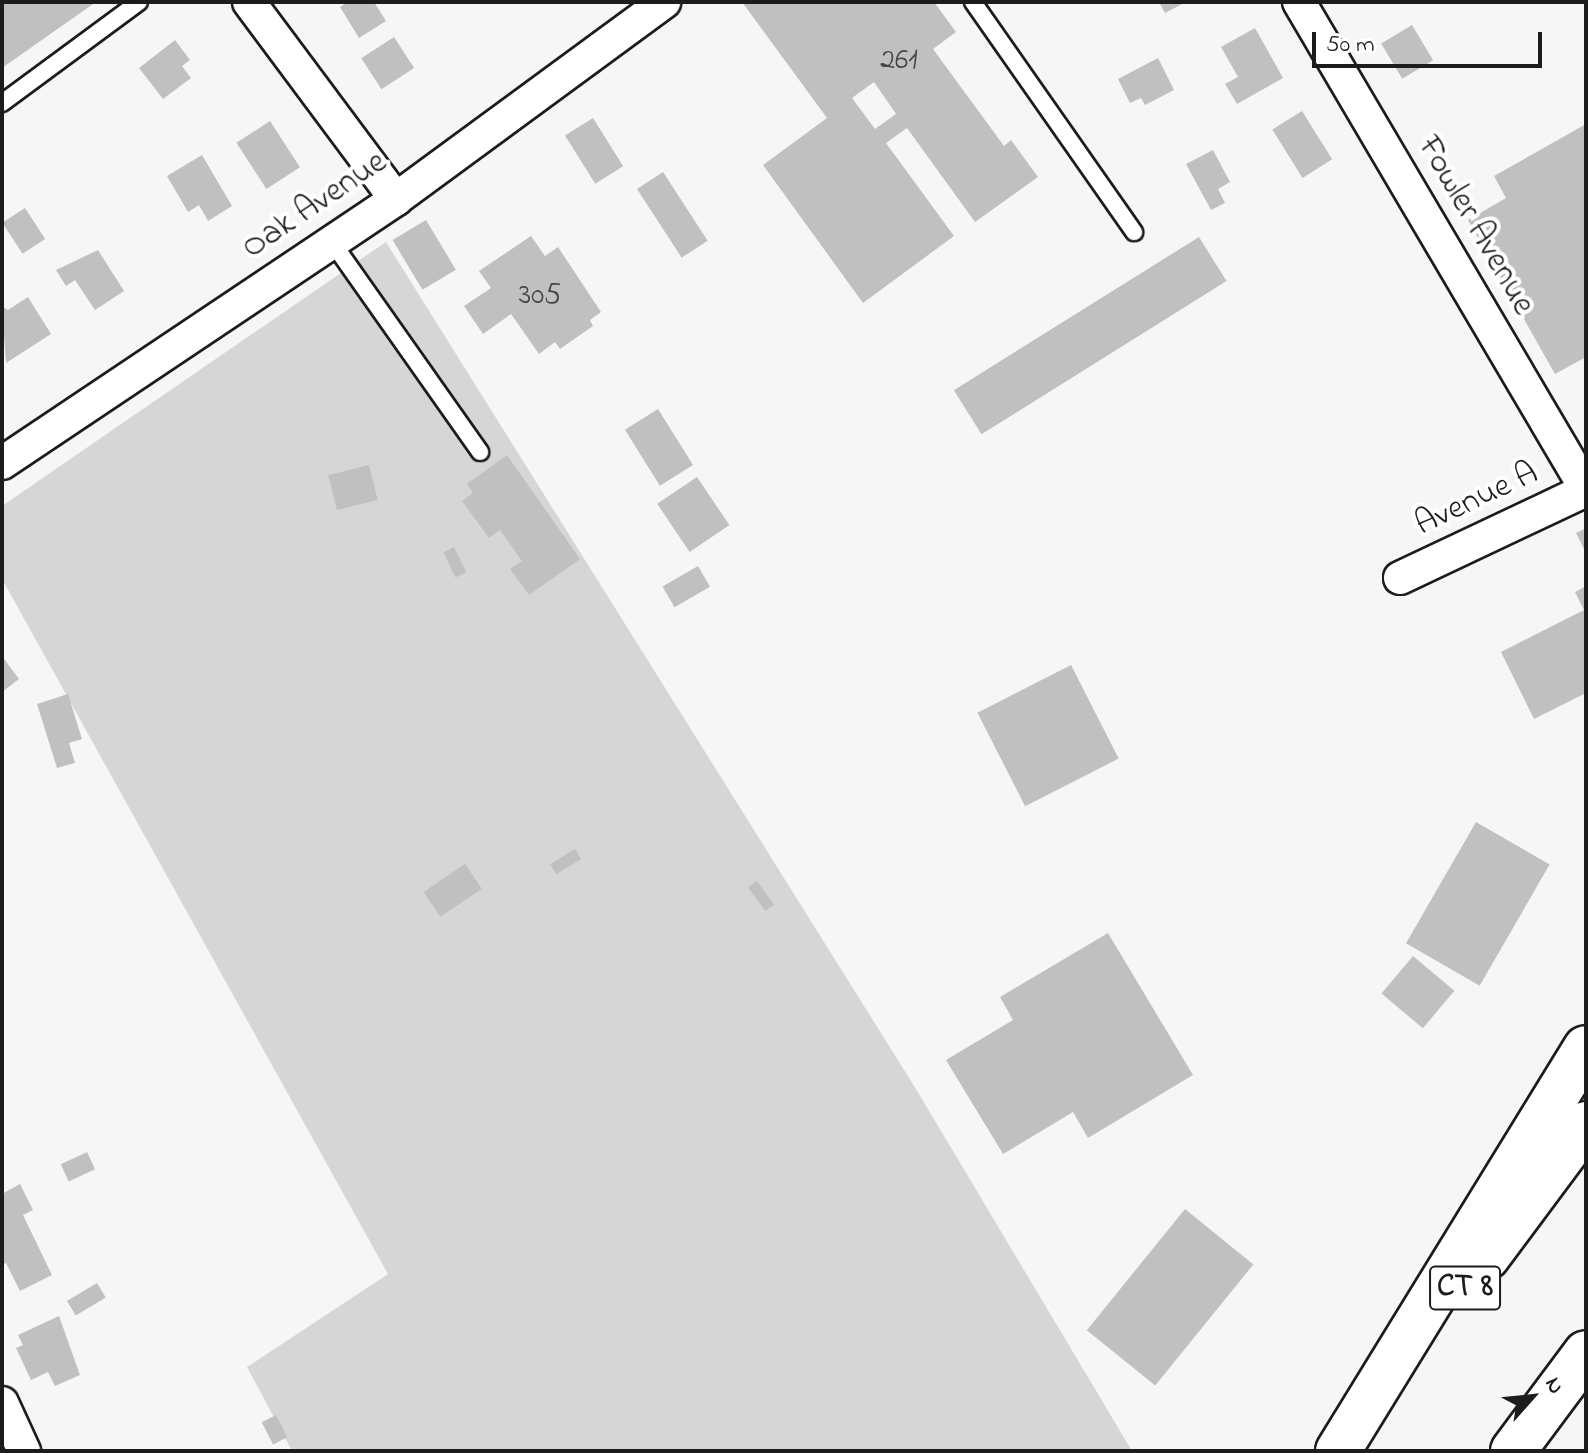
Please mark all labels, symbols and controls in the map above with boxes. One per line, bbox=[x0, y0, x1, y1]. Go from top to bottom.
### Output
scale bar bbox=[1316, 16, 1546, 66]
text: 50 m bbox=[1326, 28, 1375, 63]
house number: 261 bbox=[880, 43, 918, 79]
street label: Fowler Avenue bbox=[1407, 129, 1543, 323]
street label: Oak Avenue bbox=[235, 143, 395, 269]
house number: 305 bbox=[519, 278, 561, 314]
street label: Avenue A bbox=[1409, 454, 1545, 546]
road number: CT 8 bbox=[1429, 1260, 1501, 1316]
north arrow bbox=[1492, 1357, 1572, 1437]
text: N bbox=[1536, 1372, 1571, 1400]

